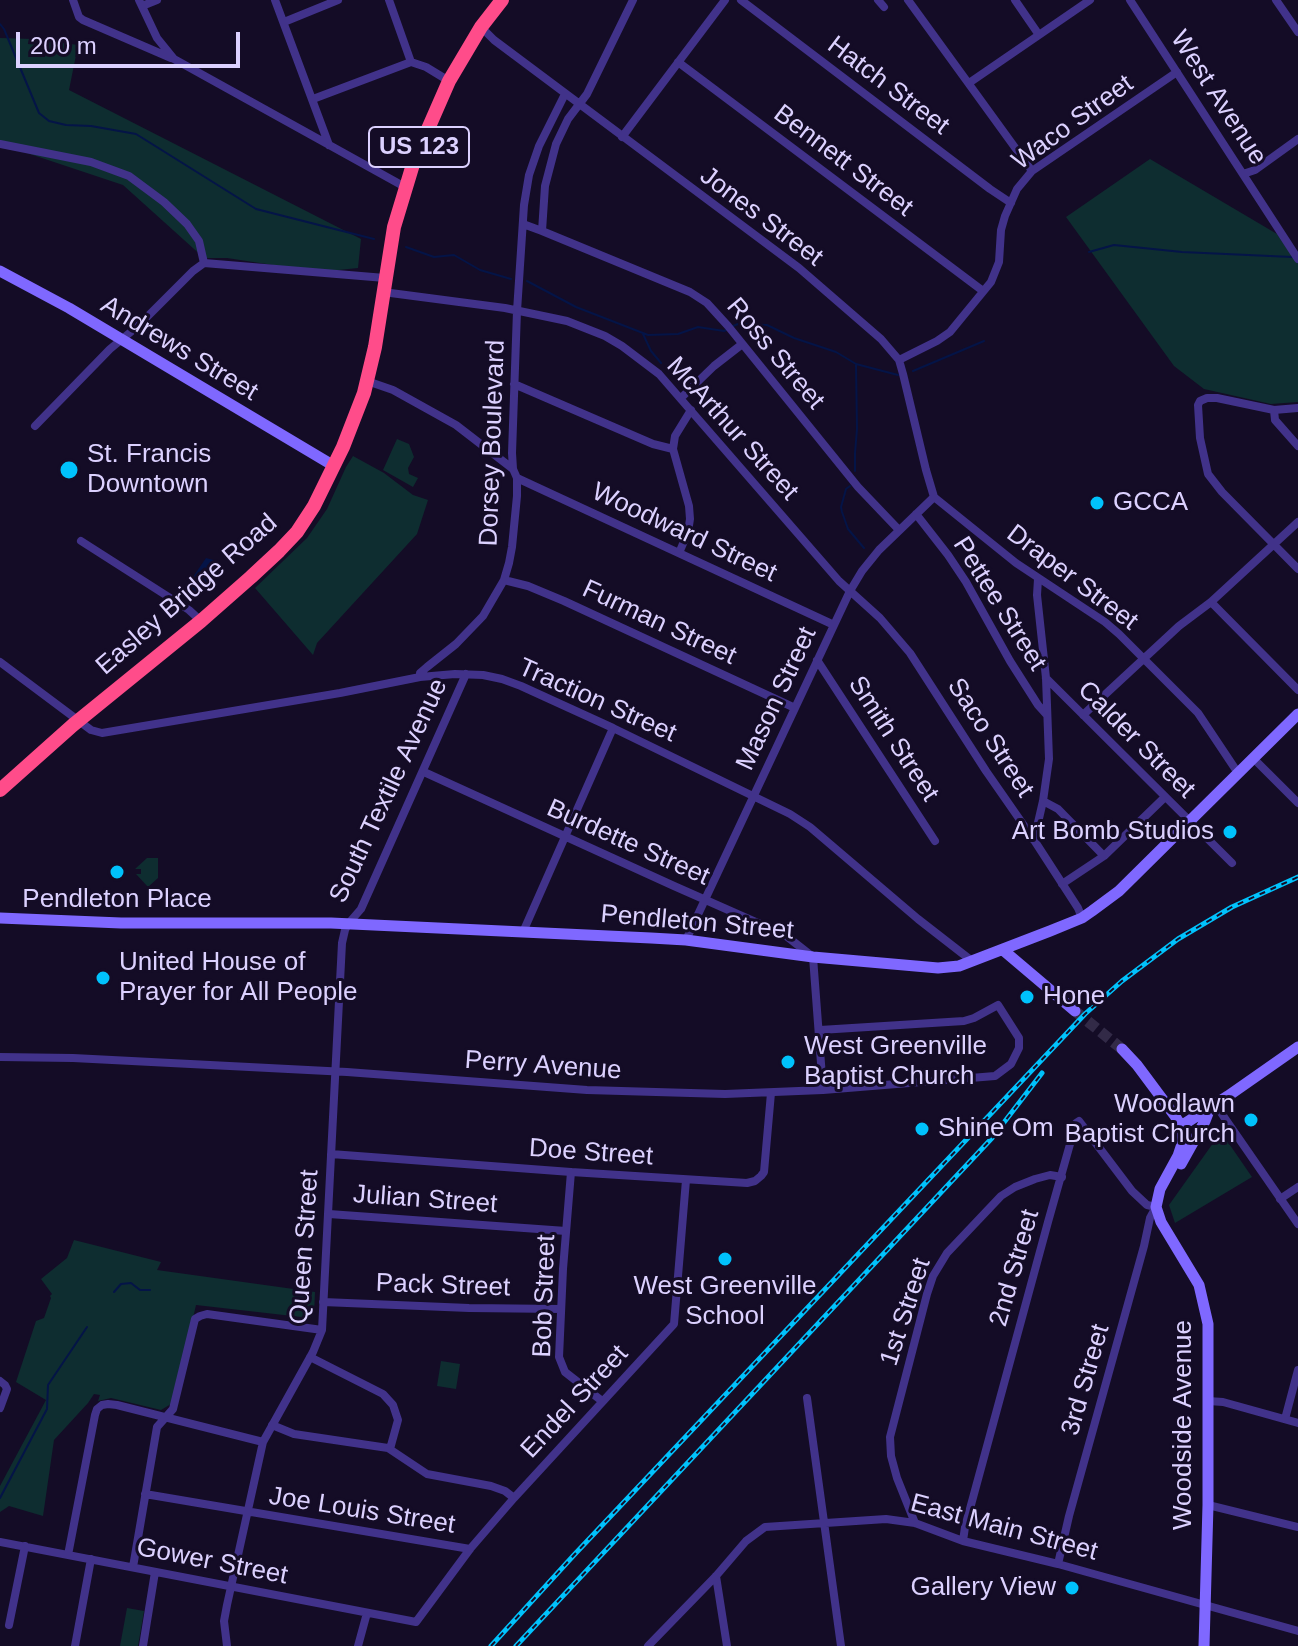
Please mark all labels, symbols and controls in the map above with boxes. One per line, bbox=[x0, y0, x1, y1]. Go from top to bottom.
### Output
scale bar bbox=[20, 16, 244, 66]
street label: West Avenue bbox=[1163, 25, 1273, 171]
street label: Hatch Street bbox=[821, 30, 955, 142]
text: 200 m bbox=[30, 32, 97, 59]
street label: Waco Street bbox=[1006, 69, 1140, 177]
street label: Bennett Street bbox=[767, 99, 919, 223]
road number: US 123 bbox=[369, 127, 469, 167]
street label: Jones Street bbox=[693, 161, 829, 273]
street label: Andrews Street bbox=[95, 290, 263, 408]
street label: Ross Street bbox=[719, 292, 831, 416]
street label: Dorsey Boulevard bbox=[474, 339, 512, 547]
street label: McArthur Street bbox=[659, 351, 805, 507]
place label: St. Francis Downtown bbox=[87, 439, 211, 500]
marker: St. Francis Downtown bbox=[58, 459, 80, 481]
street label: Woodward Street bbox=[587, 477, 781, 589]
place label: GCCA bbox=[1113, 487, 1188, 519]
marker: GCCA bbox=[1088, 494, 1106, 512]
street label: Easley Bridge Road bbox=[90, 508, 284, 682]
street label: Draper Street bbox=[1000, 519, 1144, 637]
street label: Pettee Street bbox=[946, 531, 1052, 677]
street label: Furman Street bbox=[577, 574, 741, 672]
street label: Mason Street bbox=[730, 622, 824, 776]
street label: Traction Street bbox=[513, 652, 681, 750]
street label: Smith Street bbox=[841, 671, 945, 807]
street label: Saco Street bbox=[940, 673, 1040, 803]
street label: South Textile Avenue bbox=[323, 674, 455, 908]
street label: Calder Street bbox=[1071, 675, 1201, 805]
street label: Burdette Street bbox=[542, 793, 714, 893]
place label: Art Bomb Studios bbox=[1012, 816, 1214, 848]
marker: Art Bomb Studios bbox=[1221, 823, 1239, 841]
marker: Pendleton Place bbox=[108, 863, 126, 881]
place label: Pendleton Place bbox=[22, 884, 212, 916]
street label: Pendleton Street bbox=[599, 899, 795, 947]
place label: United House of Prayer for All People bbox=[119, 947, 357, 1008]
marker: United House of Prayer for All People bbox=[94, 969, 112, 987]
place label: Hone bbox=[1043, 981, 1105, 1013]
marker: Hone bbox=[1018, 988, 1036, 1006]
place label: West Greenville Baptist Church bbox=[804, 1031, 987, 1092]
street label: Perry Avenue bbox=[464, 1045, 622, 1087]
marker: West Greenville Baptist Church bbox=[779, 1053, 797, 1071]
place label: Woodlawn Baptist Church bbox=[1064, 1089, 1235, 1150]
marker: Woodlawn Baptist Church bbox=[1242, 1111, 1260, 1129]
place label: Shine Om bbox=[938, 1113, 1054, 1145]
marker: Shine Om bbox=[913, 1120, 931, 1138]
street label: Doe Street bbox=[528, 1133, 654, 1173]
street label: Queen Street bbox=[284, 1169, 326, 1325]
street label: Julian Street bbox=[352, 1179, 498, 1221]
street label: 2nd Street bbox=[983, 1206, 1047, 1330]
street label: Bob Street bbox=[527, 1234, 563, 1358]
marker: West Greenville School bbox=[716, 1250, 734, 1268]
street label: 1st Street bbox=[874, 1254, 938, 1370]
street label: Pack Street bbox=[375, 1268, 511, 1304]
place label: West Greenville School bbox=[633, 1271, 817, 1332]
street label: Woodside Avenue bbox=[1168, 1320, 1200, 1530]
street label: 3rd Street bbox=[1055, 1321, 1117, 1439]
street label: Endel Street bbox=[515, 1339, 635, 1465]
street label: Joe Louis Street bbox=[267, 1481, 457, 1541]
street label: East Main Street bbox=[907, 1488, 1101, 1568]
street label: Gower Street bbox=[134, 1532, 290, 1592]
place label: Gallery View bbox=[911, 1572, 1056, 1604]
marker: Gallery View bbox=[1063, 1579, 1081, 1597]

